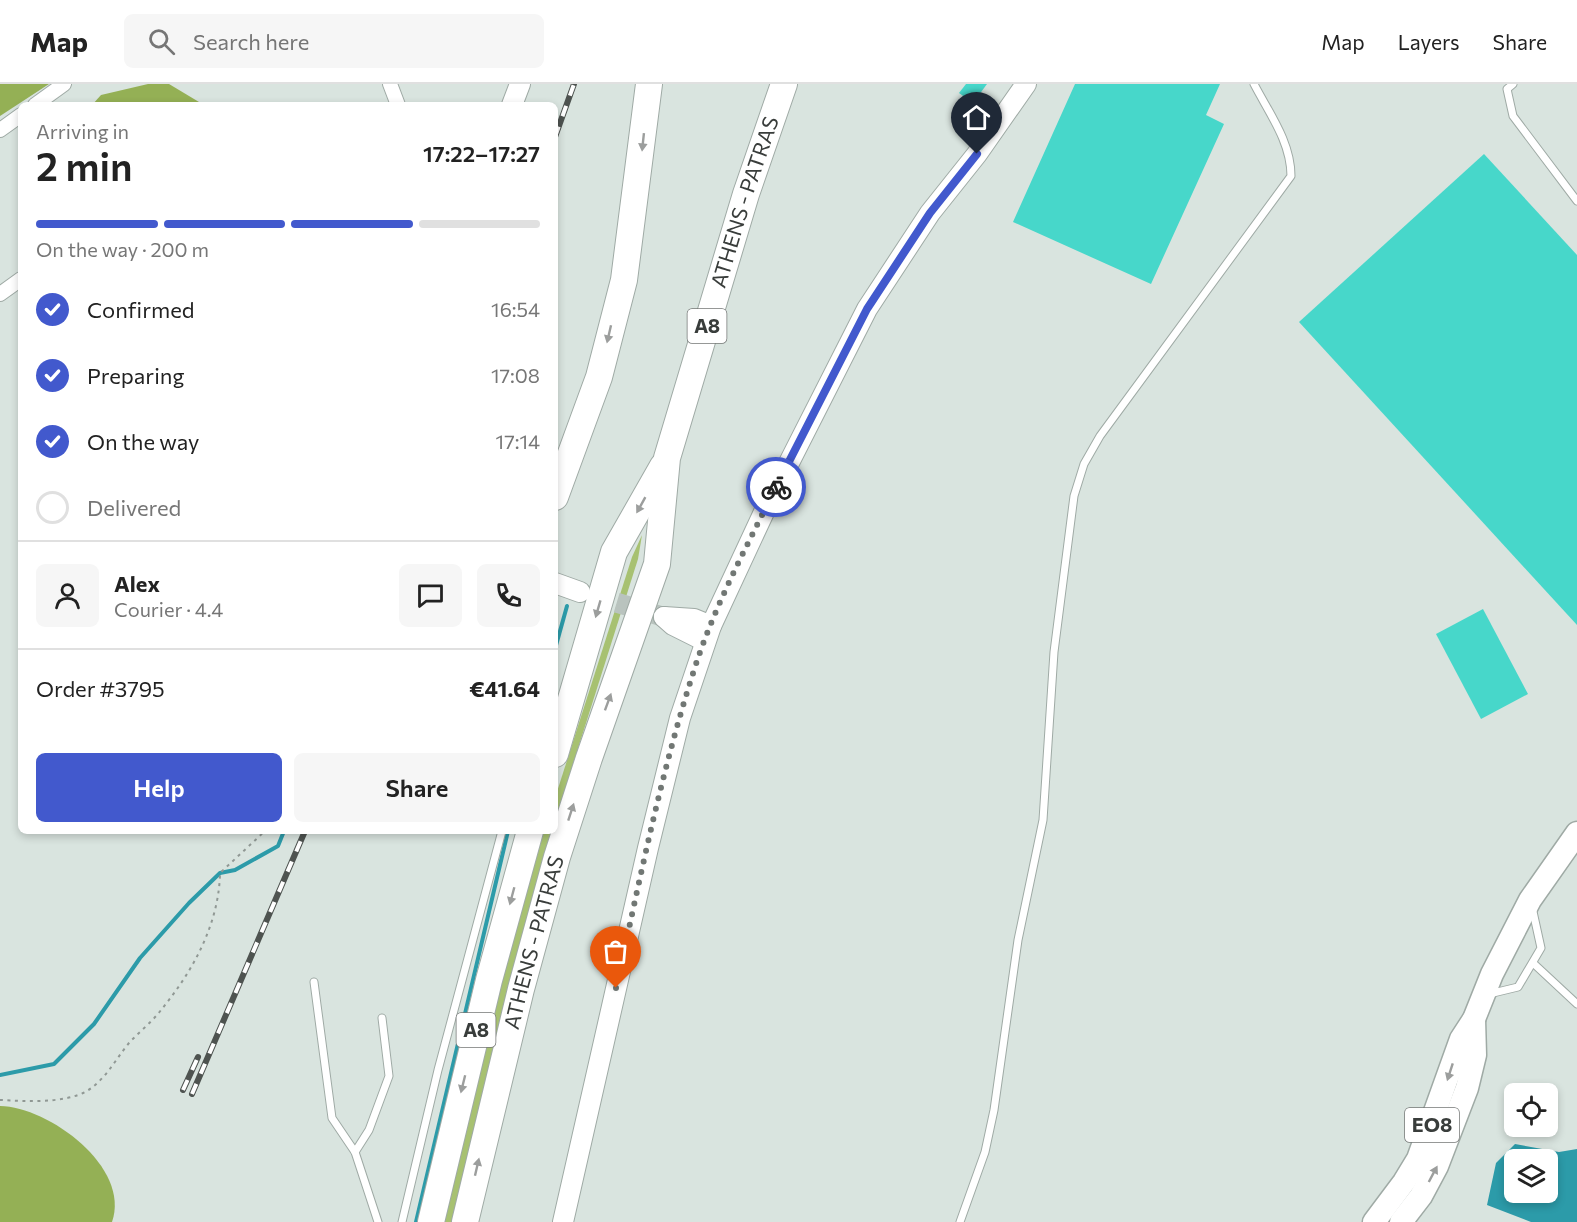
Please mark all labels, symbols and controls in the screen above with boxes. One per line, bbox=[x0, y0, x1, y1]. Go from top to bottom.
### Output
search box bbox=[124, 14, 544, 68]
text: Map bbox=[30, 24, 88, 58]
icon: search bbox=[145, 25, 178, 58]
text: Search here bbox=[193, 28, 309, 55]
text: Map bbox=[1321, 29, 1365, 54]
text: Layers bbox=[1398, 29, 1460, 54]
text: Share bbox=[1493, 29, 1547, 54]
pin bbox=[951, 92, 1002, 154]
icon: home bbox=[960, 101, 993, 134]
street label: ATHENS - PATRAS bbox=[705, 113, 783, 290]
text: Arriving in bbox=[36, 119, 129, 143]
one-way arrow bbox=[638, 133, 647, 152]
text: 17:22–17:27 bbox=[423, 140, 540, 167]
text: 2 min bbox=[36, 141, 133, 189]
text: On the way · 200 m bbox=[36, 237, 209, 261]
icon: check bbox=[36, 293, 69, 326]
text: Confirmed bbox=[87, 296, 194, 323]
text: 16:54 bbox=[491, 297, 540, 321]
road number: Α8 bbox=[688, 309, 726, 343]
one-way arrow bbox=[604, 325, 613, 344]
icon: check bbox=[36, 359, 69, 392]
text: Preparing bbox=[87, 362, 184, 389]
text: 17:08 bbox=[491, 363, 540, 387]
icon: check bbox=[36, 425, 69, 458]
text: On the way bbox=[87, 428, 199, 455]
text: 17:14 bbox=[496, 429, 540, 453]
courier bbox=[746, 457, 806, 517]
icon: bike bbox=[760, 471, 793, 504]
text: Delivered bbox=[87, 494, 181, 521]
one-way arrow bbox=[636, 497, 646, 514]
button: person bbox=[36, 564, 99, 627]
button: chat bbox=[399, 564, 462, 627]
button: phone bbox=[477, 564, 540, 627]
text: Alex bbox=[114, 570, 160, 597]
text: Courier · 4.4 bbox=[114, 597, 223, 621]
one-way arrow bbox=[593, 600, 602, 618]
text: Order #3795 bbox=[36, 675, 165, 702]
text: €41.64 bbox=[469, 675, 540, 702]
one-way arrow bbox=[604, 693, 614, 711]
button: Help bbox=[36, 753, 282, 822]
button: Share bbox=[294, 753, 540, 822]
one-way arrow bbox=[567, 803, 577, 821]
street label: ATHENS - PATRAS bbox=[498, 853, 568, 1031]
one-way arrow bbox=[507, 887, 516, 905]
pin bbox=[590, 926, 641, 988]
icon: bag bbox=[599, 935, 632, 968]
road number: Α8 bbox=[456, 1013, 496, 1047]
one-way arrow bbox=[1445, 1063, 1455, 1081]
one-way arrow bbox=[457, 1075, 467, 1093]
map controls bbox=[1504, 1083, 1558, 1203]
button: locate bbox=[1504, 1083, 1558, 1137]
road number: ΕΟ8 bbox=[1405, 1108, 1459, 1142]
button: layers bbox=[1504, 1149, 1558, 1203]
one-way arrow bbox=[473, 1157, 483, 1176]
one-way arrow bbox=[1428, 1165, 1438, 1182]

